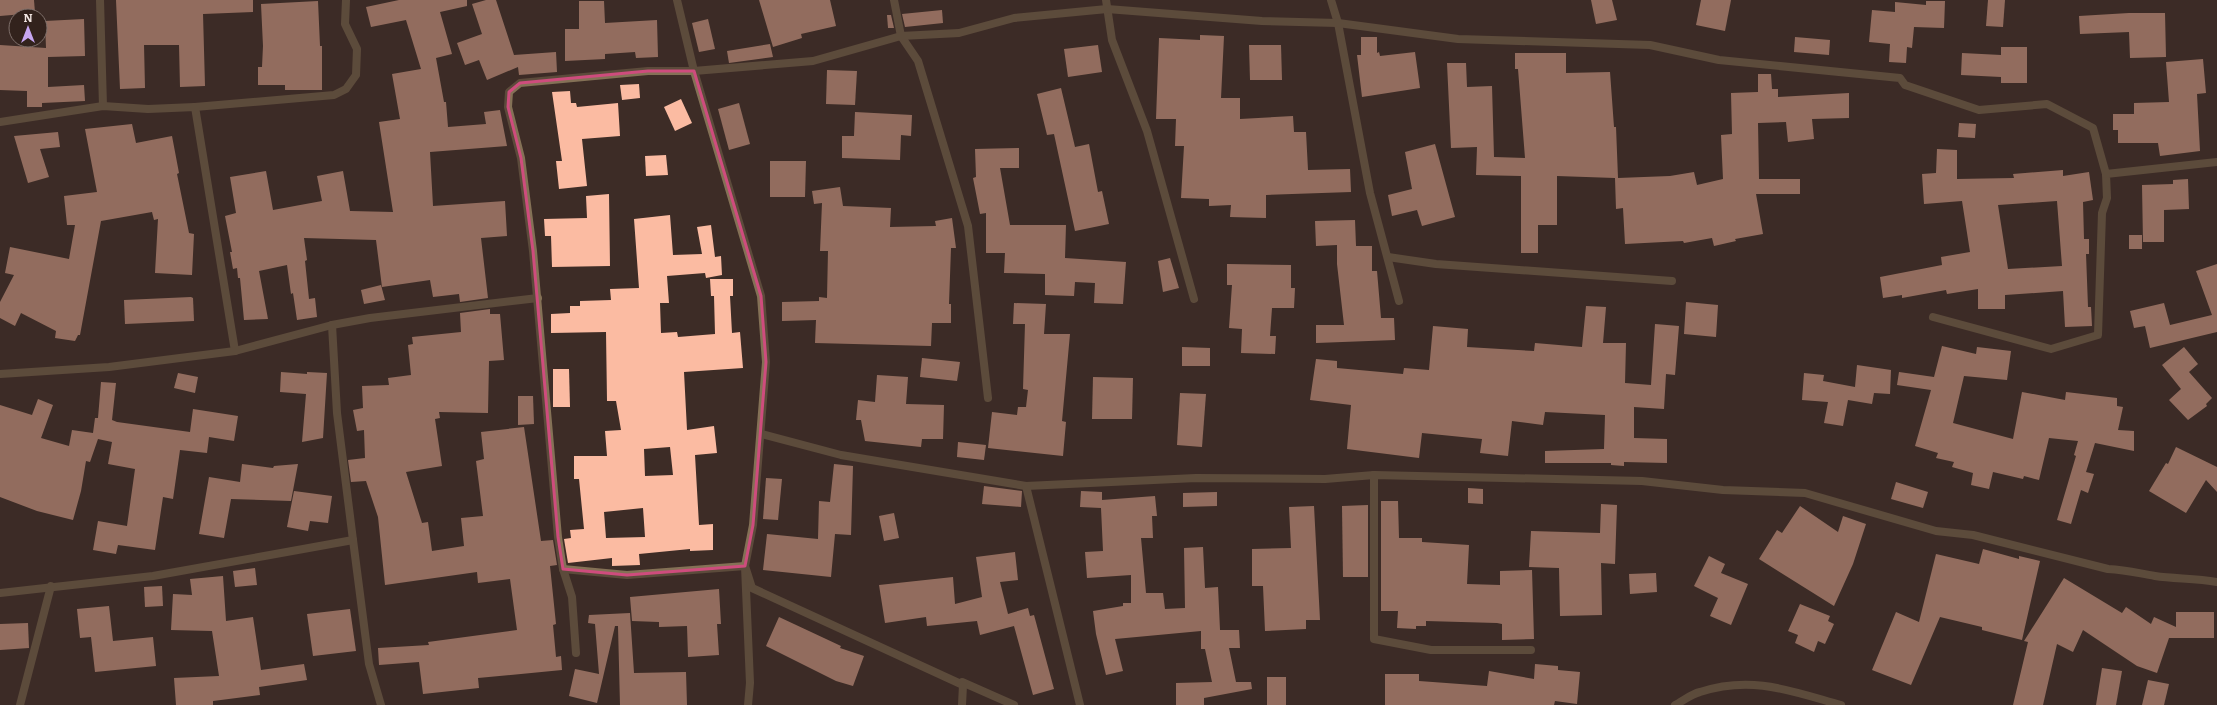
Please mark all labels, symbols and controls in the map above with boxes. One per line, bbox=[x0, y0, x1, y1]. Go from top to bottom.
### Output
north arrow bbox=[8, 8, 48, 48]
text: N bbox=[23, 9, 33, 25]

